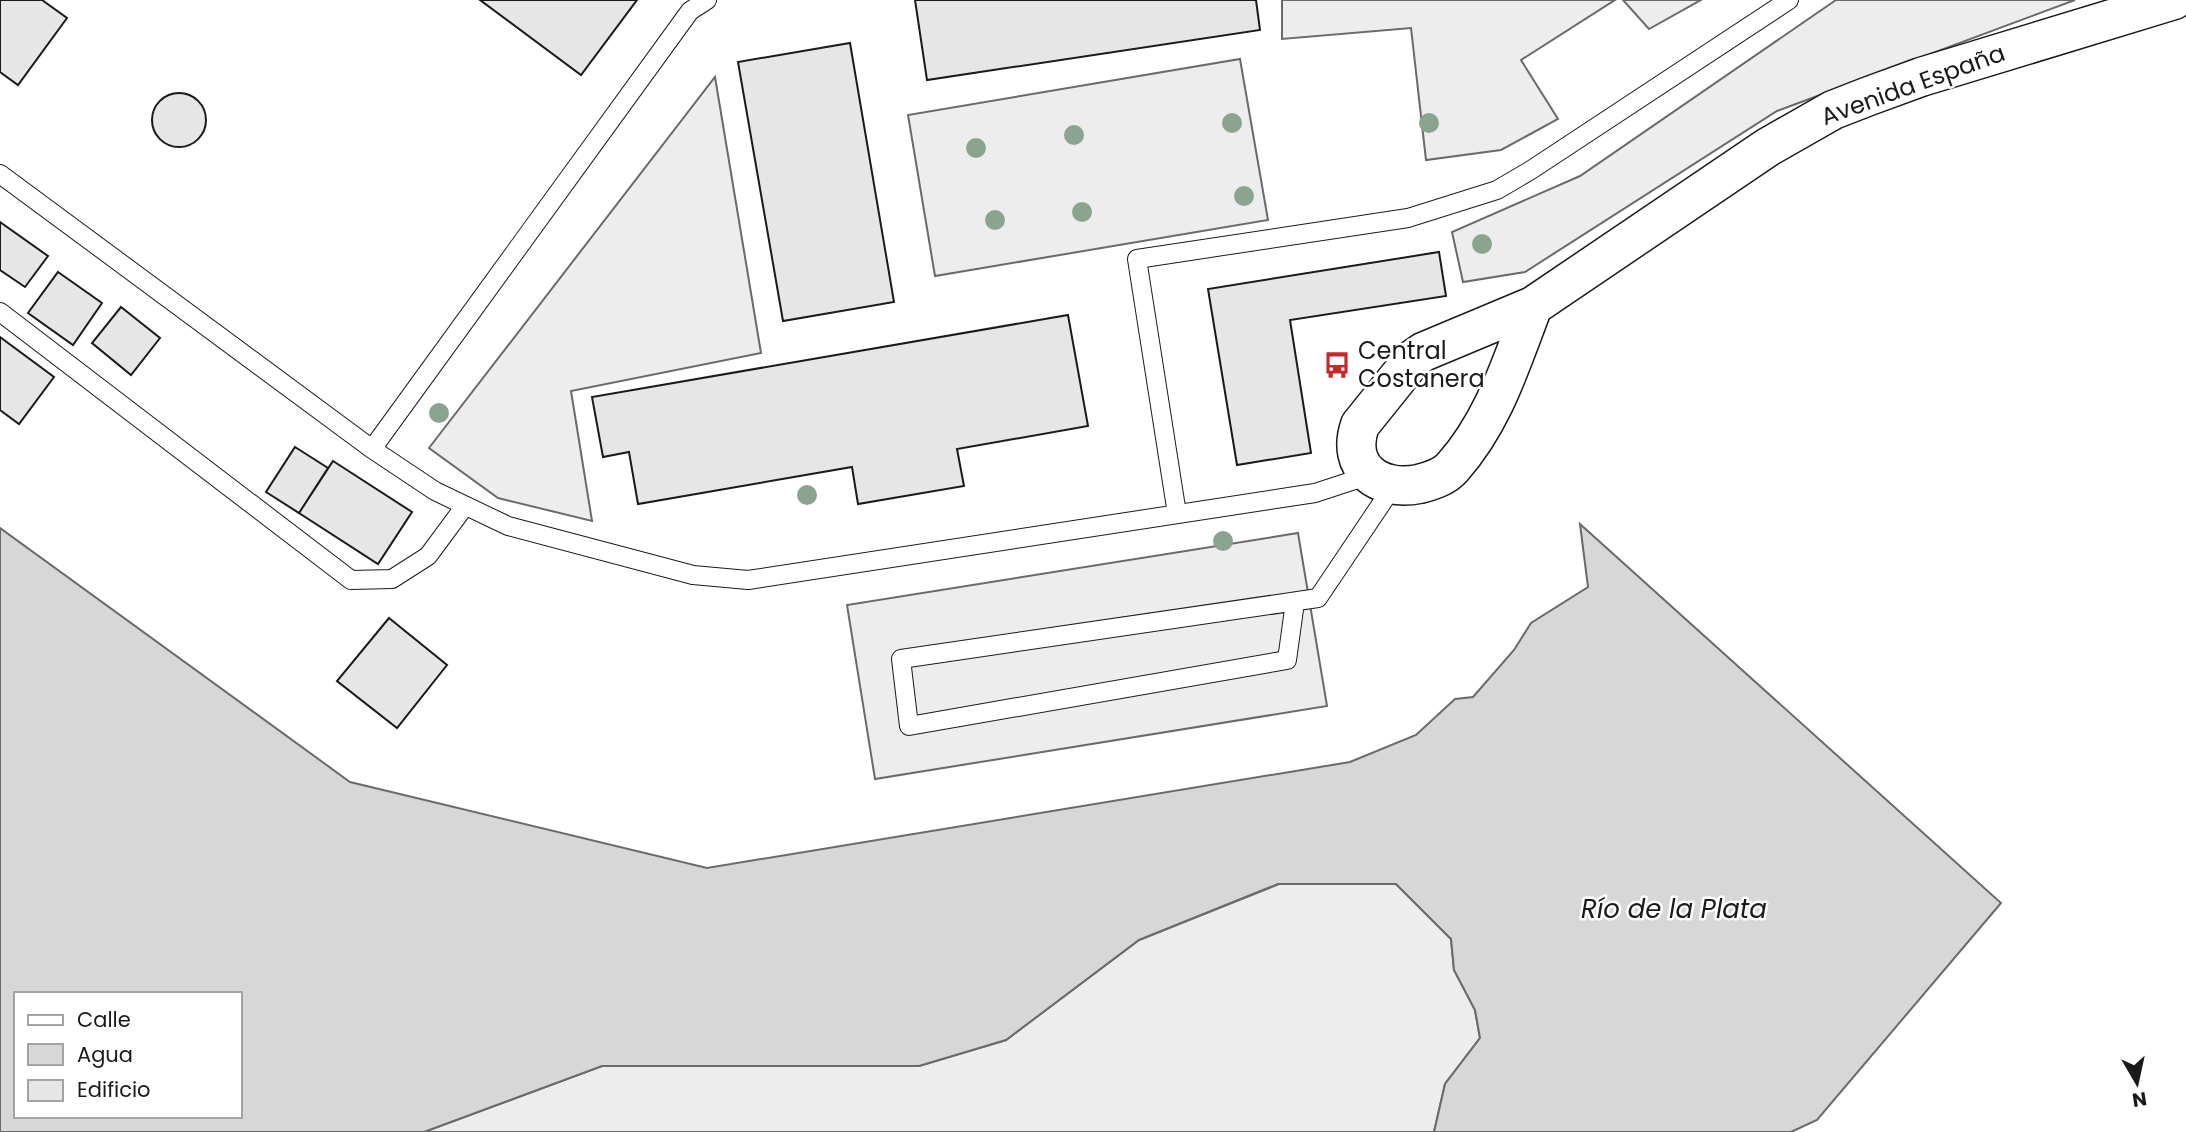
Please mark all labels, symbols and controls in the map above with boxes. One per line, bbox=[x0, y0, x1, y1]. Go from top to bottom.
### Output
street label: Avenida España bbox=[1816, 36, 2009, 133]
place label: Central Costanera bbox=[1358, 334, 1485, 395]
bus stop icon: Central Costanera bbox=[1322, 350, 1352, 380]
water label: Río de la Plata bbox=[1581, 891, 1767, 927]
legend bbox=[14, 992, 242, 1118]
text: Calle bbox=[77, 1005, 131, 1034]
text: Agua bbox=[77, 1040, 133, 1069]
north arrow bbox=[2102, 1048, 2172, 1118]
text: Edificio bbox=[77, 1075, 151, 1104]
text: N bbox=[2130, 1085, 2149, 1114]

